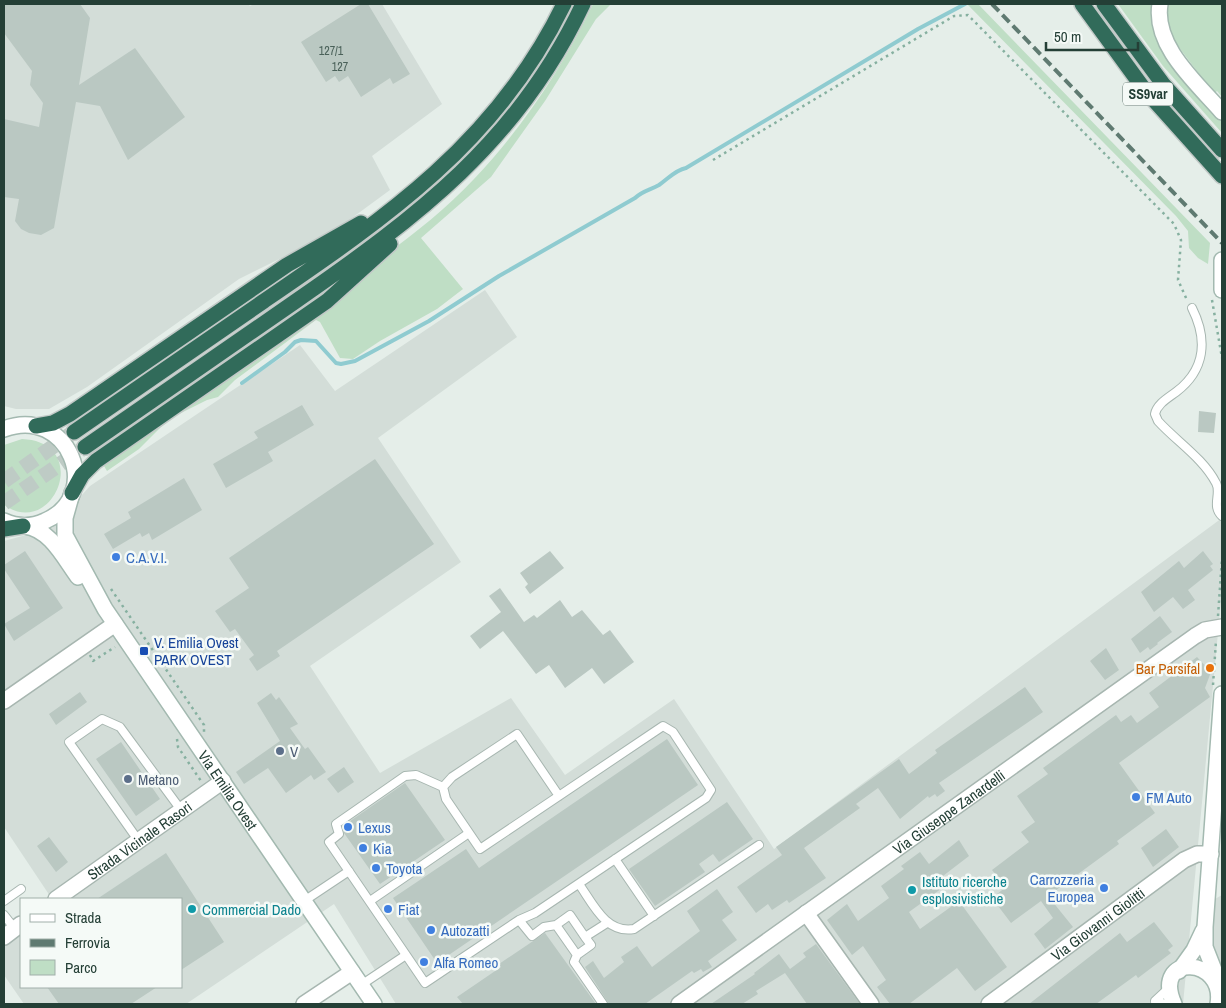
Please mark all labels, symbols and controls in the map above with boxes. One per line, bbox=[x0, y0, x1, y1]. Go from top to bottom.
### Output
scale bar bbox=[1046, 20, 1138, 52]
text: 50 m bbox=[1054, 26, 1081, 47]
house number: 127/1 bbox=[319, 43, 344, 59]
house number: 127 bbox=[332, 59, 349, 75]
road number: SS9var bbox=[1123, 82, 1173, 106]
place label: C.A.V.I. bbox=[126, 547, 167, 568]
marker: C.A.V.I. bbox=[110, 551, 122, 563]
place label: V. Emilia Ovest PARK OVEST bbox=[154, 632, 239, 670]
marker: V. Emilia Ovest PARK OVEST bbox=[138, 645, 150, 657]
place label: Bar Parsifal bbox=[1136, 658, 1200, 679]
marker: Bar Parsifal bbox=[1204, 662, 1216, 674]
place label: V bbox=[290, 741, 299, 762]
marker: V bbox=[274, 745, 286, 757]
street label: Via Emilia Ovest bbox=[194, 746, 263, 834]
street label: Via Giuseppe Zanardelli bbox=[888, 765, 1009, 859]
place label: Metano bbox=[138, 769, 179, 790]
marker: Metano bbox=[122, 773, 134, 785]
place label: FM Auto bbox=[1146, 787, 1192, 808]
marker: FM Auto bbox=[1130, 791, 1142, 803]
street label: Strada Vicinale Rasori bbox=[83, 796, 196, 884]
place label: Lexus bbox=[358, 817, 391, 838]
marker: Lexus bbox=[342, 821, 354, 833]
place label: Kia bbox=[373, 838, 392, 859]
marker: Kia bbox=[357, 842, 369, 854]
place label: Toyota bbox=[386, 858, 422, 879]
marker: Toyota bbox=[370, 862, 382, 874]
place label: Carrozzeria Europea bbox=[1030, 869, 1094, 907]
place label: Istituto ricerche esplosivistiche bbox=[922, 871, 1007, 909]
street label: Via Giovanni Giolitti bbox=[1047, 882, 1149, 965]
marker: Carrozzeria Europea bbox=[1098, 882, 1110, 894]
marker: Istituto ricerche esplosivistiche bbox=[906, 884, 918, 896]
legend bbox=[20, 898, 182, 988]
place label: Commercial Dado bbox=[202, 899, 301, 920]
place label: Fiat bbox=[398, 899, 420, 920]
marker: Commercial Dado bbox=[186, 903, 198, 915]
marker: Fiat bbox=[382, 903, 394, 915]
text: Strada bbox=[65, 907, 101, 928]
place label: Autozatti bbox=[440, 920, 490, 941]
marker: Autozatti bbox=[425, 924, 437, 936]
text: Ferrovia bbox=[65, 932, 110, 953]
place label: Alfa Romeo bbox=[433, 952, 498, 973]
marker: Alfa Romeo bbox=[418, 956, 430, 968]
text: Parco bbox=[65, 957, 97, 978]

